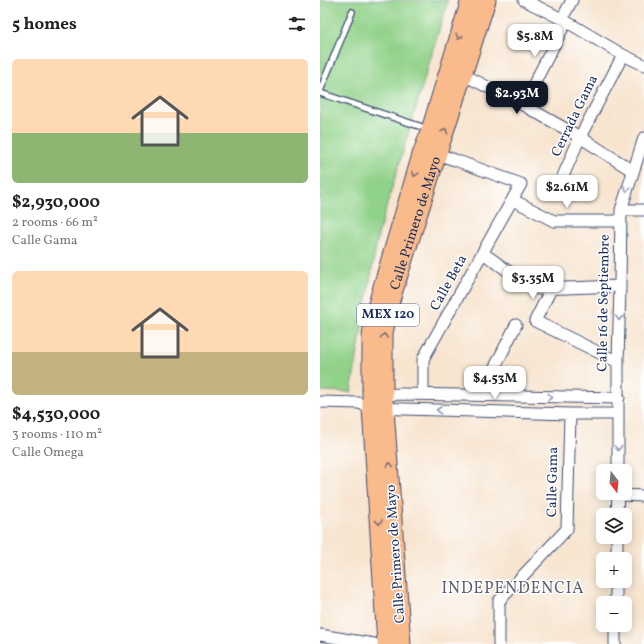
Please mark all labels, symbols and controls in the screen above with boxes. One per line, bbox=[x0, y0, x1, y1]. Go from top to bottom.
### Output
text: 5 homes bbox=[12, 13, 77, 36]
icon: filters bbox=[286, 13, 308, 35]
pin: $5.8M bbox=[507, 24, 563, 58]
text: $5.8M bbox=[517, 28, 553, 46]
one-way arrow bbox=[455, 34, 464, 41]
street label: Cerrada Gama bbox=[547, 72, 603, 160]
pin: $2.93M bbox=[484, 81, 550, 115]
icon: home bbox=[124, 85, 196, 157]
text: $2.93M bbox=[495, 85, 539, 103]
one-way arrow bbox=[440, 127, 448, 134]
street label: Calle Primero de Mayo bbox=[385, 154, 446, 292]
one-way arrow bbox=[411, 171, 420, 178]
pin: $2.61M bbox=[534, 175, 600, 209]
text: $2.61M bbox=[546, 179, 588, 197]
one-way arrow bbox=[624, 185, 632, 192]
text: $2,930,000 bbox=[12, 191, 100, 214]
text: 2 rooms · 66 m² bbox=[12, 214, 98, 232]
text: Calle Gama bbox=[12, 232, 77, 250]
street label: Calle 16 de Septiembre bbox=[593, 234, 615, 372]
street label: Calle Beta bbox=[426, 252, 472, 314]
pin: $3.35M bbox=[500, 266, 566, 300]
text: $3.35M bbox=[512, 270, 554, 288]
icon: home bbox=[124, 297, 196, 369]
road number: MEX 120 bbox=[357, 304, 419, 326]
one-way arrow bbox=[615, 315, 623, 321]
one-way arrow bbox=[380, 333, 389, 339]
pin: $4.53M bbox=[462, 366, 528, 400]
text: $4.53M bbox=[473, 370, 517, 388]
one-way arrow bbox=[547, 393, 553, 401]
text: $4,530,000 bbox=[12, 403, 100, 426]
one-way arrow bbox=[436, 406, 442, 414]
text: 3 rooms · 110 m² bbox=[12, 426, 102, 444]
text: Calle Omega bbox=[12, 444, 84, 462]
one-way arrow bbox=[614, 445, 622, 451]
street label: Calle Gama bbox=[543, 447, 563, 517]
one-way arrow bbox=[385, 462, 394, 468]
north arrow bbox=[596, 464, 632, 500]
map controls bbox=[596, 464, 632, 632]
street label: Calle Primero de Mayo bbox=[382, 484, 410, 624]
button: layers bbox=[596, 508, 632, 544]
one-way arrow bbox=[374, 519, 383, 525]
button: + bbox=[596, 552, 632, 588]
district label: INDEPENDENCIA bbox=[441, 578, 585, 600]
button: − bbox=[596, 596, 632, 632]

